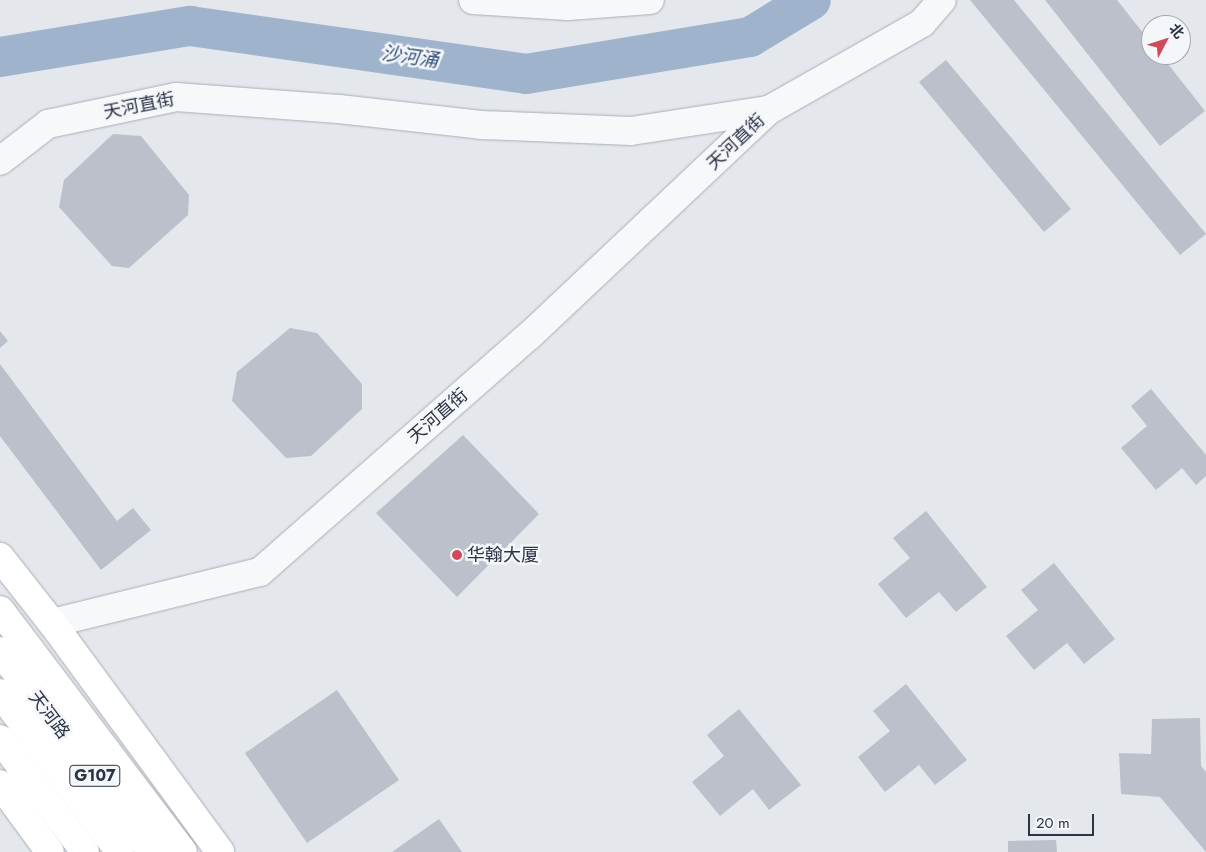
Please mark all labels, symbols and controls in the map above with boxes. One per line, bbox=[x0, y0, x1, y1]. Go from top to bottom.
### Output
north arrow bbox=[1141, 15, 1191, 65]
text: 北 bbox=[1165, 19, 1189, 43]
water label: 沙河涌 bbox=[380, 42, 440, 72]
street label: 天河直街 bbox=[102, 89, 176, 123]
street label: 天河直街 bbox=[702, 110, 770, 174]
street label: 天河直街 bbox=[404, 384, 472, 448]
place label: 华翰大厦 bbox=[467, 544, 539, 566]
marker: 华翰大厦 bbox=[451, 549, 463, 561]
street label: 天河路 bbox=[24, 687, 74, 743]
road number: G107 bbox=[69, 762, 121, 789]
scale bar bbox=[1031, 804, 1097, 836]
text: 20 m bbox=[1036, 812, 1070, 834]

